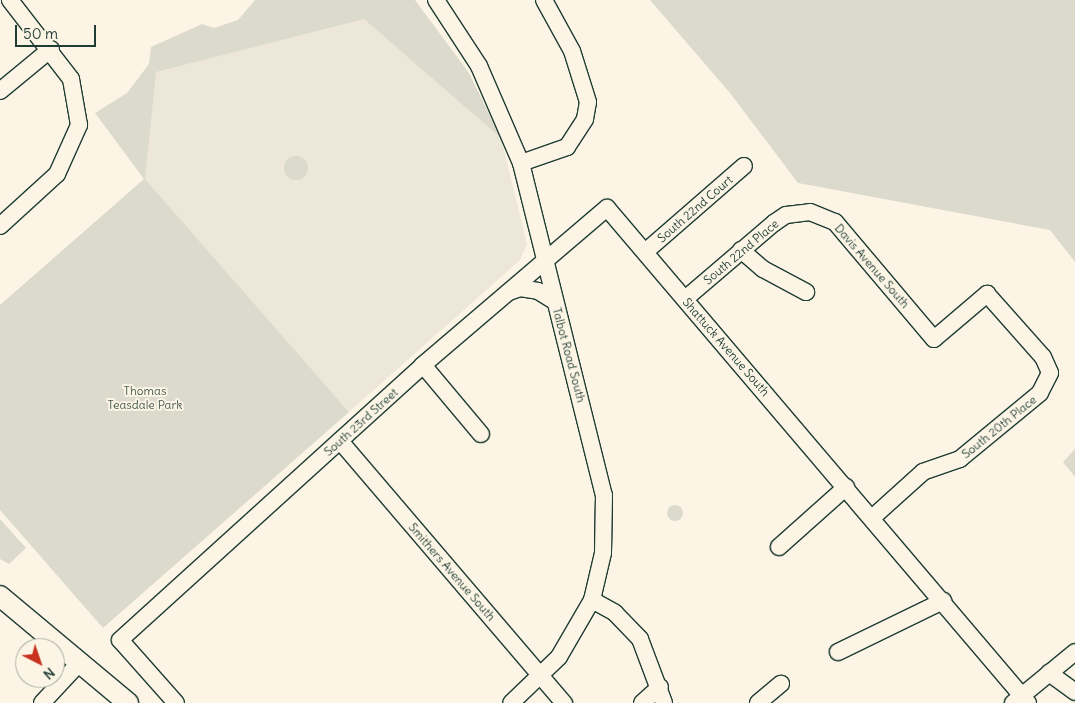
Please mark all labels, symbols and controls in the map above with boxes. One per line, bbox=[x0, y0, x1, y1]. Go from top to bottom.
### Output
scale bar bbox=[18, 15, 99, 47]
text: 50 m bbox=[23, 24, 58, 43]
street label: South 22nd Court bbox=[655, 172, 735, 246]
street label: South 22nd Place bbox=[701, 216, 781, 288]
street label: Davis Avenue South bbox=[832, 221, 912, 311]
street label: Shattuck Avenue South bbox=[680, 295, 772, 399]
street label: Talbot Road South bbox=[549, 306, 589, 404]
park label: Thomas Teasdale Park bbox=[108, 384, 182, 412]
street label: South 23rd Street bbox=[321, 385, 401, 459]
street label: South 20th Place bbox=[959, 393, 1039, 461]
street label: Smithers Avenue South bbox=[406, 520, 498, 624]
north arrow bbox=[15, 638, 65, 688]
text: N bbox=[40, 664, 59, 684]

